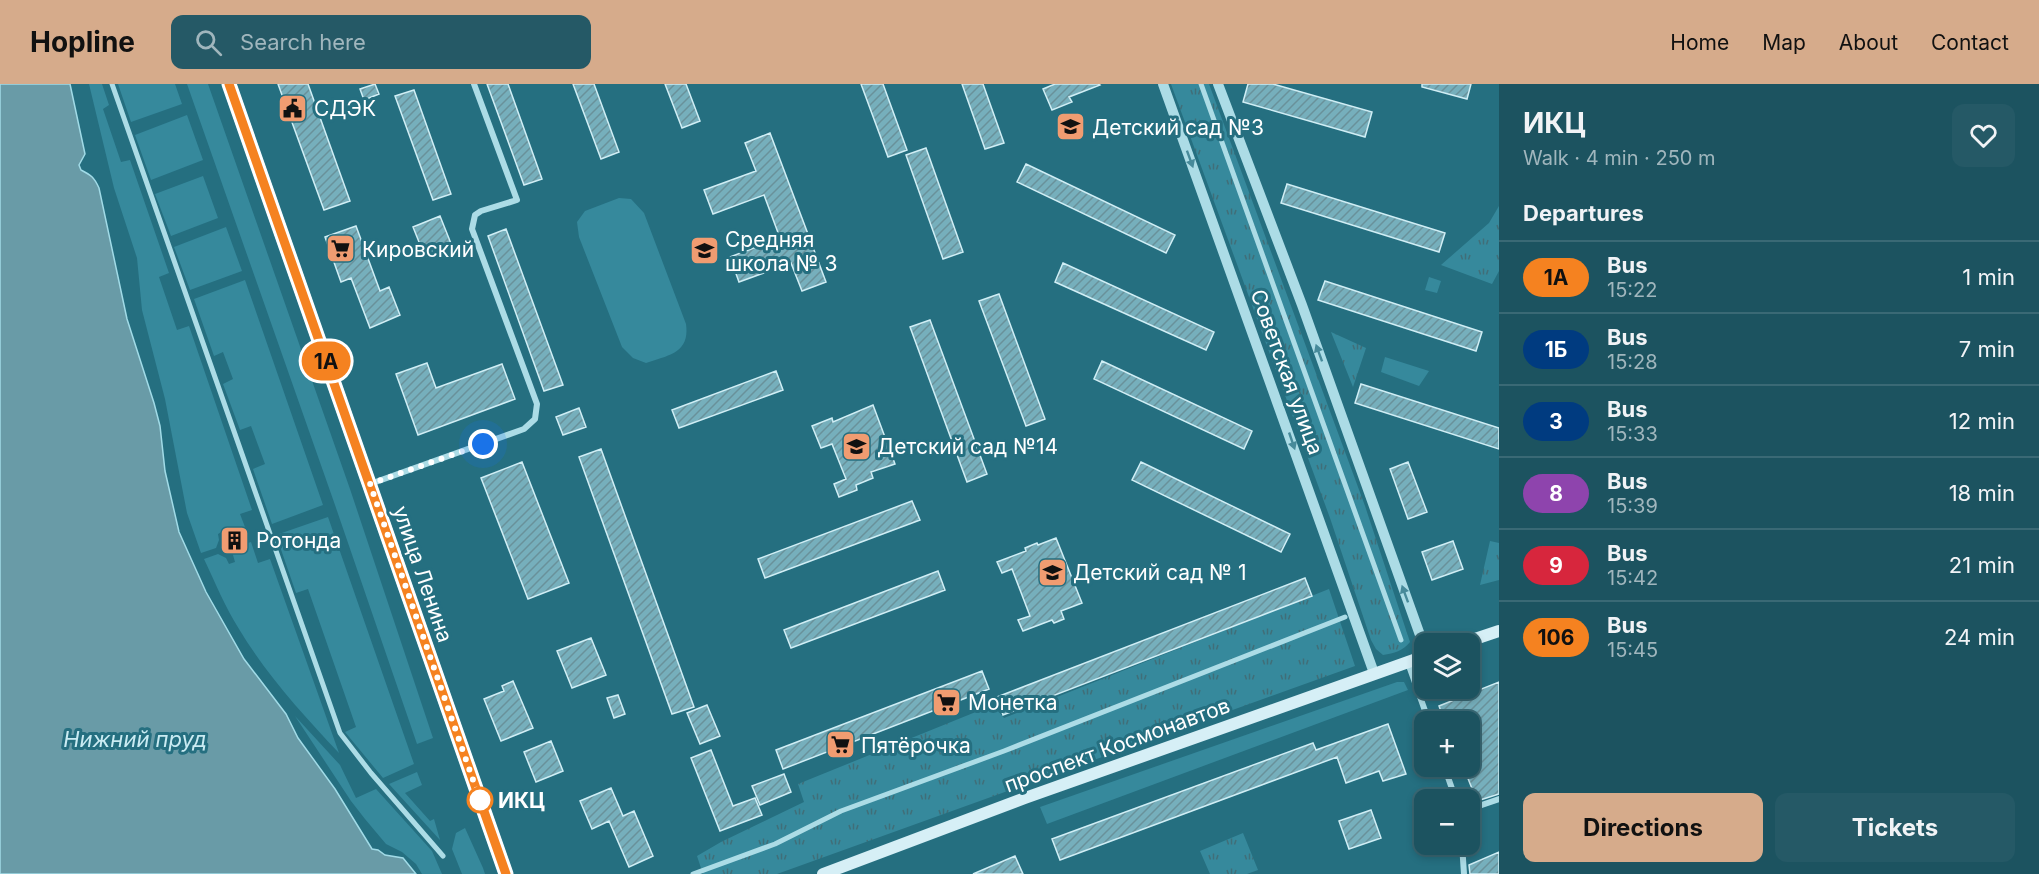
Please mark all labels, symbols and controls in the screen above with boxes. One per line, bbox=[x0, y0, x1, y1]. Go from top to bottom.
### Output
search box bbox=[171, 15, 591, 69]
text: Hopline bbox=[30, 25, 135, 59]
icon: search bbox=[192, 26, 225, 59]
text: Search here bbox=[240, 29, 366, 55]
text: Home bbox=[1670, 30, 1729, 55]
text: Map bbox=[1762, 30, 1806, 55]
text: About bbox=[1839, 30, 1898, 55]
text: Contact bbox=[1931, 30, 2009, 55]
public building icon: СДЭК bbox=[277, 92, 309, 124]
place label: СДЭК bbox=[314, 96, 376, 121]
button: heart bbox=[1952, 104, 2015, 167]
text: ИКЦ bbox=[1523, 106, 1586, 140]
school or university icon: Детский сад №3 bbox=[1055, 111, 1087, 143]
place label: Детский сад №3 bbox=[1092, 115, 1264, 140]
text: Walk · 4 min · 250 m bbox=[1523, 146, 1716, 170]
one-way arrow bbox=[1186, 150, 1195, 168]
text: Departures bbox=[1523, 200, 1644, 226]
place label: Средняя школа № 3 bbox=[725, 227, 837, 276]
supermarket icon: Кировский bbox=[325, 233, 357, 265]
school or university icon: Средняя школа № 3 bbox=[688, 235, 720, 267]
place label: Кировский bbox=[362, 237, 474, 262]
text: Bus bbox=[1607, 252, 1648, 278]
text: 1 min bbox=[1962, 264, 2015, 290]
text: 1А bbox=[1544, 265, 1568, 290]
text: 15:22 bbox=[1607, 278, 1657, 302]
street label: Советская улица bbox=[1246, 286, 1328, 458]
text: Bus bbox=[1607, 324, 1648, 350]
text: 7 min bbox=[1959, 336, 2015, 362]
text: 1Б bbox=[1545, 337, 1567, 362]
line badge: 1А bbox=[299, 342, 353, 380]
one-way arrow bbox=[1314, 344, 1324, 362]
text: 1А bbox=[314, 349, 338, 374]
text: 15:28 bbox=[1607, 350, 1658, 374]
text: Bus bbox=[1607, 396, 1648, 422]
text: 12 min bbox=[1949, 408, 2015, 434]
text: 3 bbox=[1549, 409, 1563, 434]
text: 15:33 bbox=[1607, 422, 1658, 446]
your location bbox=[468, 429, 498, 459]
school or university icon: Детский сад №14 bbox=[840, 430, 872, 462]
one-way arrow bbox=[1287, 432, 1297, 450]
place label: Детский сад №14 bbox=[877, 434, 1058, 459]
text: Bus bbox=[1607, 468, 1648, 494]
text: 18 min bbox=[1949, 480, 2015, 506]
text: 8 bbox=[1549, 481, 1563, 506]
text: 15:39 bbox=[1607, 494, 1658, 518]
street label: улица Ленина bbox=[388, 503, 458, 645]
building icon: Ротонда bbox=[219, 524, 251, 556]
place label: Ротонда bbox=[256, 528, 341, 553]
text: Bus bbox=[1607, 540, 1648, 566]
text: 21 min bbox=[1949, 552, 2015, 578]
text: 9 bbox=[1549, 553, 1563, 578]
school or university icon: Детский сад № 1 bbox=[1036, 556, 1068, 588]
place label: Детский сад № 1 bbox=[1073, 560, 1246, 585]
text: 15:42 bbox=[1607, 566, 1658, 590]
one-way arrow bbox=[1400, 585, 1410, 603]
text: Bus bbox=[1607, 612, 1648, 638]
text: 24 min bbox=[1944, 624, 2015, 650]
text: 106 bbox=[1538, 625, 1574, 650]
map controls bbox=[1414, 633, 1480, 855]
button: layers bbox=[1414, 633, 1480, 699]
text: 15:45 bbox=[1607, 638, 1658, 662]
supermarket icon: Монетка bbox=[931, 686, 963, 718]
place label: Монетка bbox=[968, 690, 1058, 715]
street label: проспект Космонавтов bbox=[1001, 693, 1233, 797]
button: + bbox=[1414, 711, 1480, 777]
water label: Нижний пруд bbox=[63, 726, 207, 752]
supermarket icon: Пятёрочка bbox=[824, 729, 856, 761]
place label: Пятёрочка bbox=[861, 733, 971, 758]
marker: ИКЦ bbox=[467, 787, 493, 813]
place label: ИКЦ bbox=[498, 788, 545, 813]
button: − bbox=[1414, 789, 1480, 855]
button: Directions bbox=[1523, 793, 1763, 862]
button: Tickets bbox=[1775, 793, 2015, 862]

